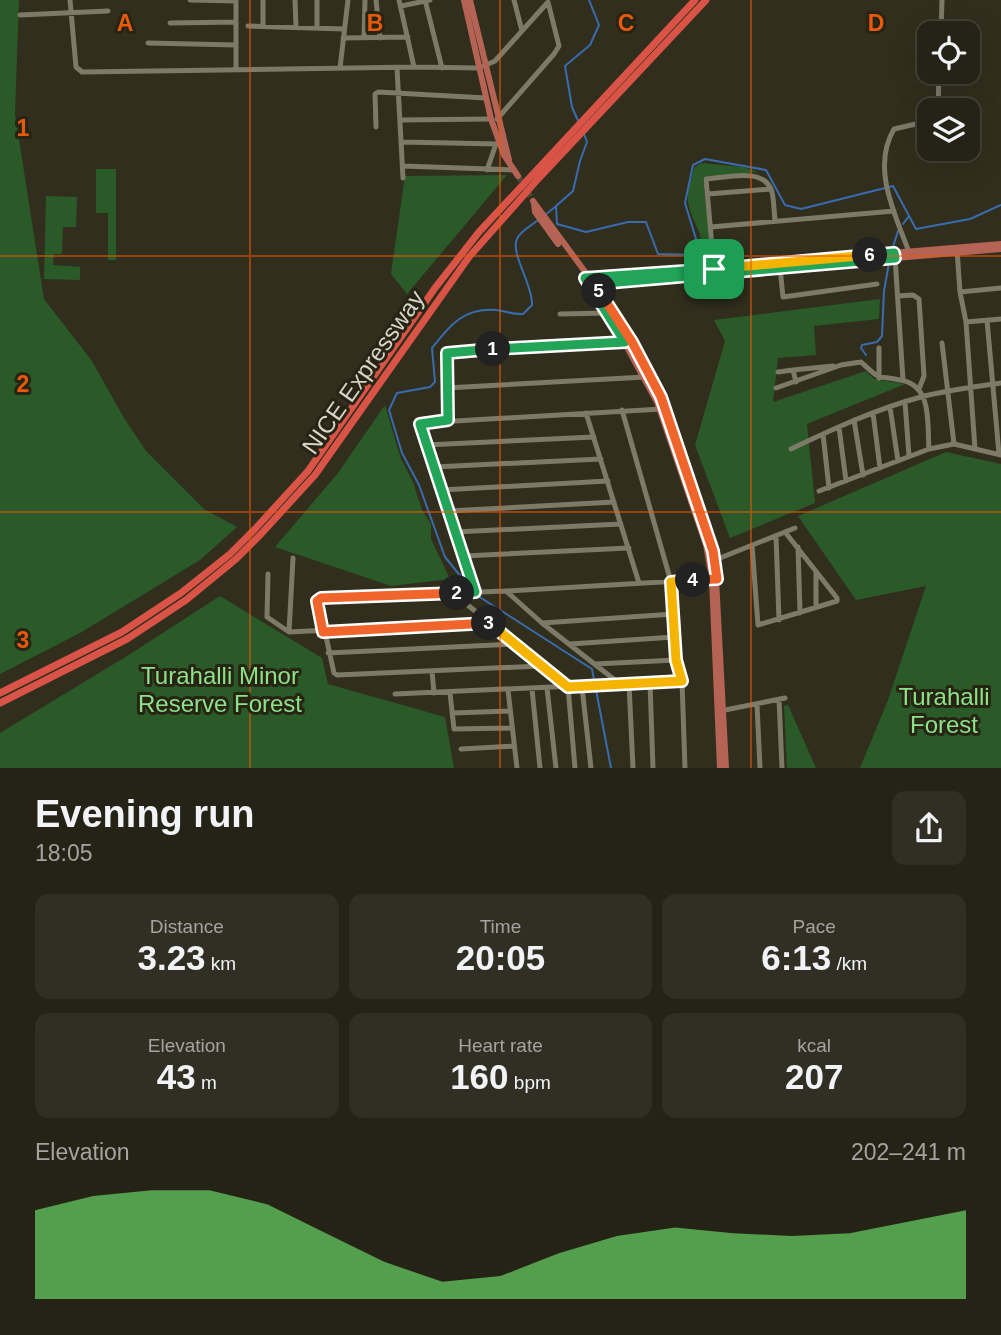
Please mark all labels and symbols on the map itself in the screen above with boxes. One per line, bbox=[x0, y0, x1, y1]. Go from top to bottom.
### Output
text: A bbox=[117, 10, 133, 36]
text: B bbox=[367, 10, 383, 36]
text: C bbox=[618, 10, 634, 36]
text: D bbox=[868, 10, 884, 36]
text: 1 bbox=[17, 115, 30, 141]
pin: 6 bbox=[852, 238, 888, 272]
pin bbox=[684, 239, 744, 299]
pin: 5 bbox=[582, 274, 616, 308]
street label: NICE Expressway bbox=[296, 285, 430, 459]
pin: 1 bbox=[476, 332, 510, 366]
text: 2 bbox=[17, 371, 29, 397]
pin: 4 bbox=[676, 562, 710, 598]
pin: 2 bbox=[440, 576, 475, 610]
pin: 3 bbox=[472, 606, 506, 640]
text: 3 bbox=[17, 627, 29, 653]
park label: Turahalli Minor Reserve Forest bbox=[138, 662, 302, 717]
park label: Turahalli Forest bbox=[898, 683, 990, 738]

